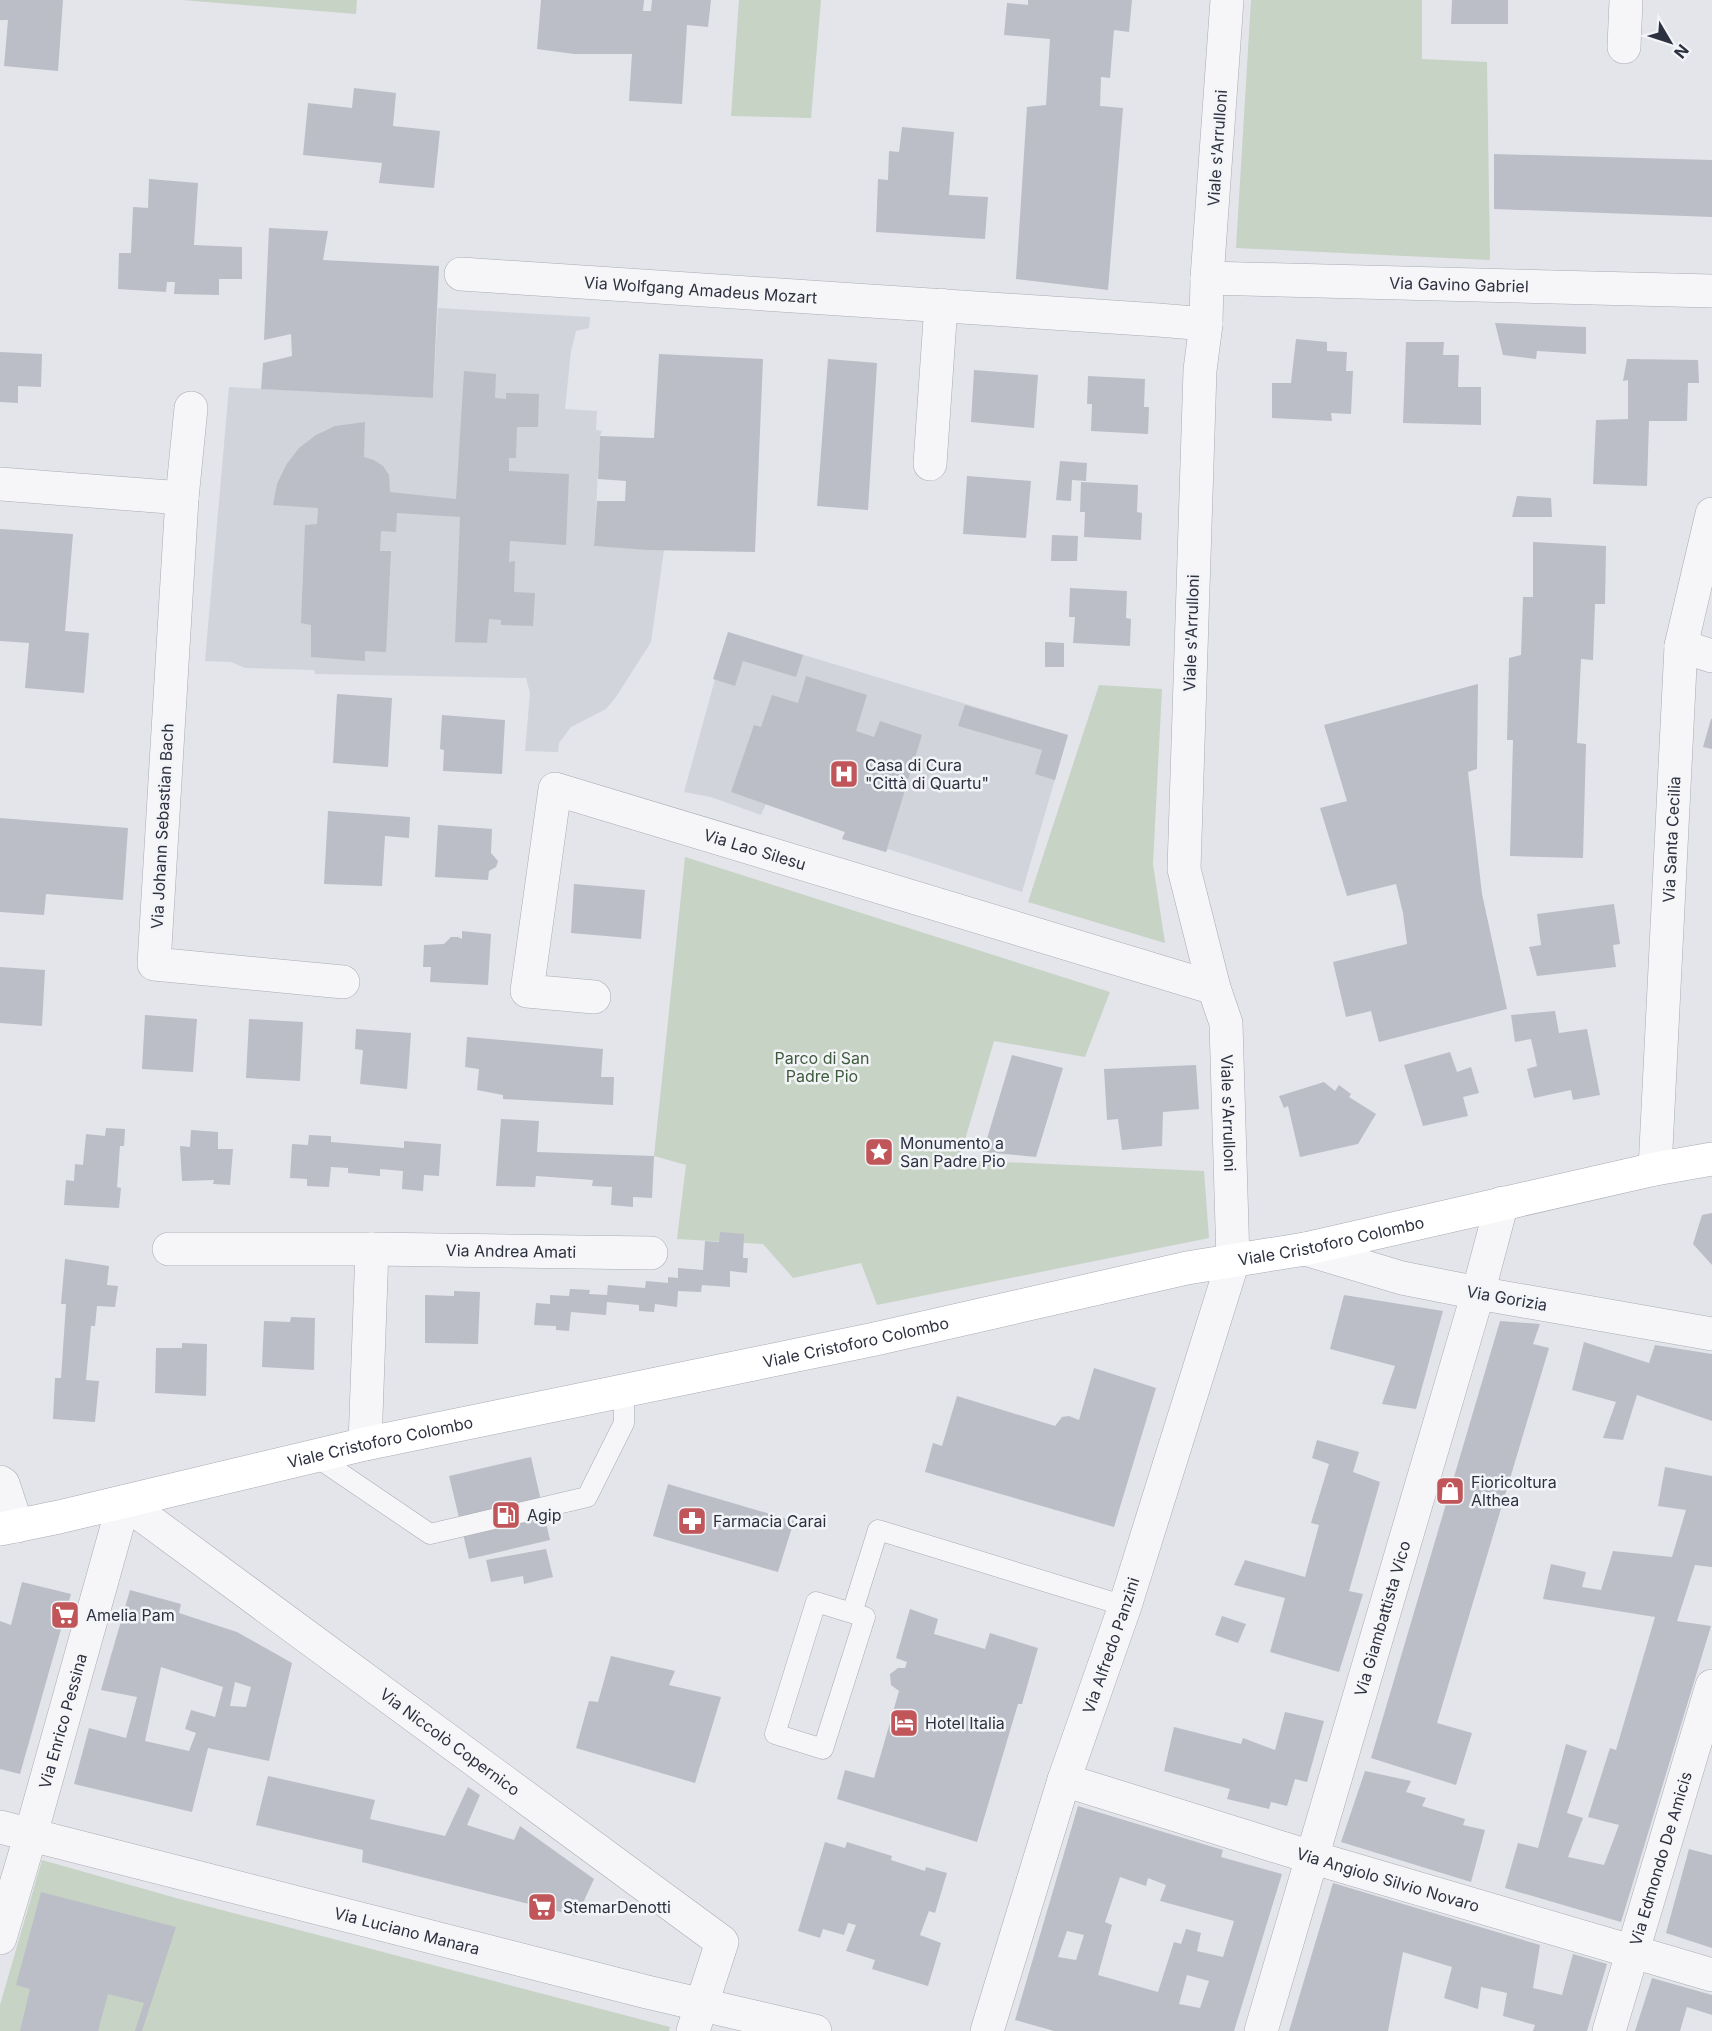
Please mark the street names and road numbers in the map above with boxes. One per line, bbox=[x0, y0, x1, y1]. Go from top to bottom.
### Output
street label: Viale s'Arrulloni bbox=[1203, 89, 1231, 207]
street label: Via Wolfgang Amadeus Mozart bbox=[583, 272, 818, 307]
street label: Via Gavino Gabriel bbox=[1389, 273, 1529, 296]
street label: Viale s'Arrulloni bbox=[1179, 574, 1203, 692]
street label: Via Johann Sebastian Bach bbox=[147, 723, 177, 929]
street label: Via Santa Cecilia bbox=[1658, 776, 1685, 903]
street label: Via Lao Silesu bbox=[701, 824, 808, 874]
street label: Viale s'Arrulloni bbox=[1217, 1054, 1240, 1172]
street label: Viale Cristoforo Colombo bbox=[1236, 1212, 1426, 1270]
street label: Via Andrea Amati bbox=[446, 1240, 576, 1262]
street label: Via Gorizia bbox=[1465, 1281, 1549, 1315]
street label: Viale Cristoforo Colombo bbox=[761, 1313, 951, 1372]
street label: Viale Cristoforo Colombo bbox=[285, 1412, 475, 1472]
street label: Via Giambattista Vico bbox=[1350, 1538, 1415, 1699]
street label: Via Alfredo Panzini bbox=[1078, 1575, 1143, 1716]
street label: Via Enrico Pessina bbox=[34, 1651, 91, 1791]
street label: Via Niccolò Copernico bbox=[376, 1684, 524, 1800]
street label: Via Edmondo De Amicis bbox=[1625, 1769, 1696, 1948]
street label: Via Angiolo Silvio Novaro bbox=[1294, 1843, 1482, 1916]
street label: Via Luciano Manara bbox=[332, 1903, 482, 1959]

